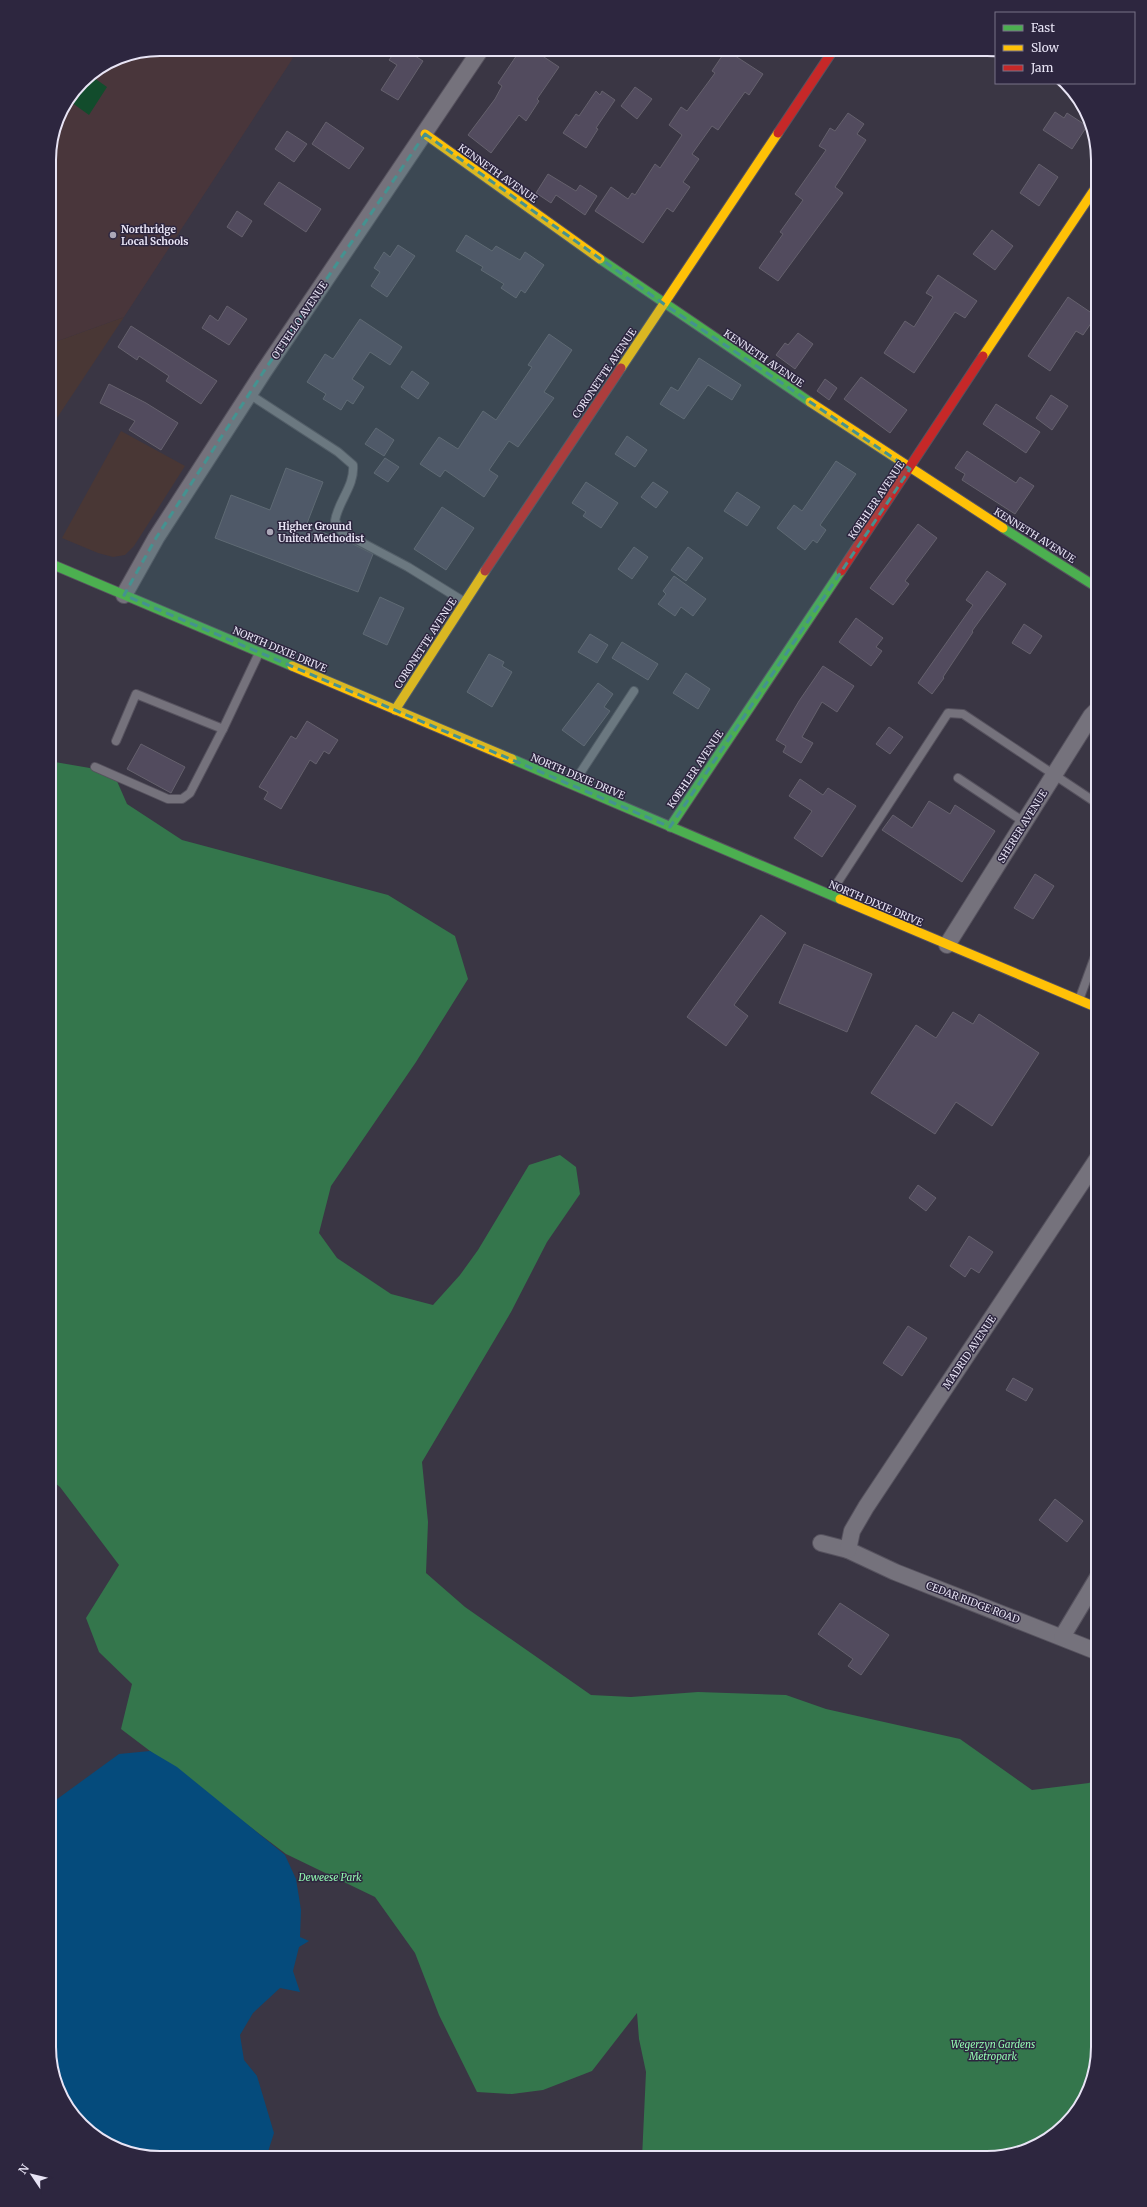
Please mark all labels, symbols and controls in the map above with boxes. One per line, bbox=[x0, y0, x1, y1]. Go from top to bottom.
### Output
legend bbox=[995, 12, 1135, 84]
text: Fast bbox=[1031, 20, 1055, 35]
text: Slow bbox=[1031, 40, 1060, 55]
text: Jam bbox=[1030, 60, 1054, 75]
street label: KENNETH AVENUE bbox=[456, 141, 540, 206]
place label: Northridge Local Schools bbox=[121, 223, 188, 248]
marker: Northridge Local Schools bbox=[108, 230, 118, 240]
street label: OTTELLO AVENUE bbox=[269, 278, 331, 362]
street label: CORONETTE AVENUE bbox=[570, 325, 640, 421]
street label: KENNETH AVENUE bbox=[721, 327, 807, 390]
street label: KOEHLER AVENUE bbox=[846, 458, 908, 542]
street label: KENNETH AVENUE bbox=[991, 505, 1079, 566]
place label: Higher Ground United Methodist bbox=[278, 520, 364, 545]
marker: Higher Ground United Methodist bbox=[265, 527, 275, 537]
street label: CORONETTE AVENUE bbox=[391, 595, 460, 691]
street label: NORTH DIXIE DRIVE bbox=[231, 624, 329, 675]
street label: KOEHLER AVENUE bbox=[665, 727, 727, 811]
street label: NORTH DIXIE DRIVE bbox=[529, 751, 627, 802]
street label: SHERER AVENUE bbox=[995, 787, 1051, 865]
street label: NORTH DIXIE DRIVE bbox=[827, 878, 925, 929]
street label: MADRID AVENUE bbox=[940, 1312, 999, 1392]
street label: CEDAR RIDGE ROAD bbox=[924, 1579, 1022, 1627]
park label: Deweese Park bbox=[297, 1871, 362, 1884]
park label: Wegerzyn Gardens Metropark bbox=[951, 2038, 1035, 2063]
north arrow bbox=[12, 2155, 52, 2195]
text: N bbox=[16, 2161, 32, 2177]

